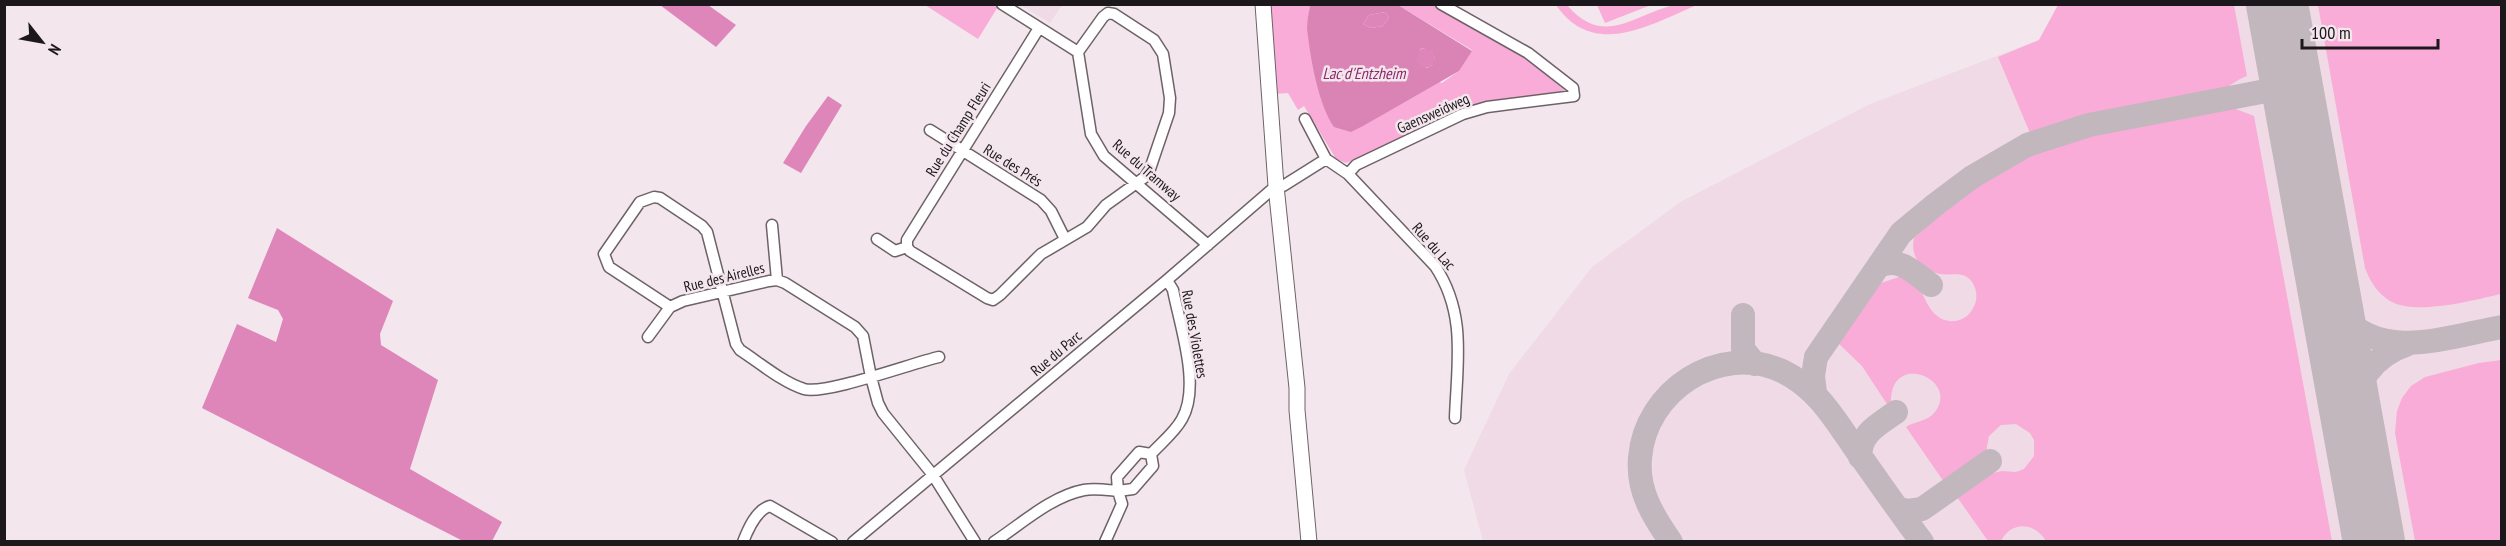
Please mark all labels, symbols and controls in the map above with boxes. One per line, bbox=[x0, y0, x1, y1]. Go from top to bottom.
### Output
north arrow bbox=[12, 12, 72, 72]
scale bar bbox=[2302, 12, 2438, 50]
text: 100 m bbox=[2311, 21, 2351, 44]
text: N bbox=[44, 41, 66, 59]
water label: Lac d'Entzheim bbox=[1322, 63, 1407, 83]
street label: Rue du Champ Fleuri bbox=[921, 78, 995, 180]
street label: Gaensweidweg bbox=[1394, 89, 1472, 137]
street label: Rue du Tramway bbox=[1109, 135, 1185, 205]
street label: Rue des Prés bbox=[980, 140, 1046, 190]
street label: Rue du Lac bbox=[1408, 218, 1460, 274]
street label: Rue des Airelles bbox=[682, 258, 766, 296]
street label: Rue des Violettes bbox=[1178, 288, 1212, 380]
street label: Rue du Parc bbox=[1026, 326, 1086, 380]

